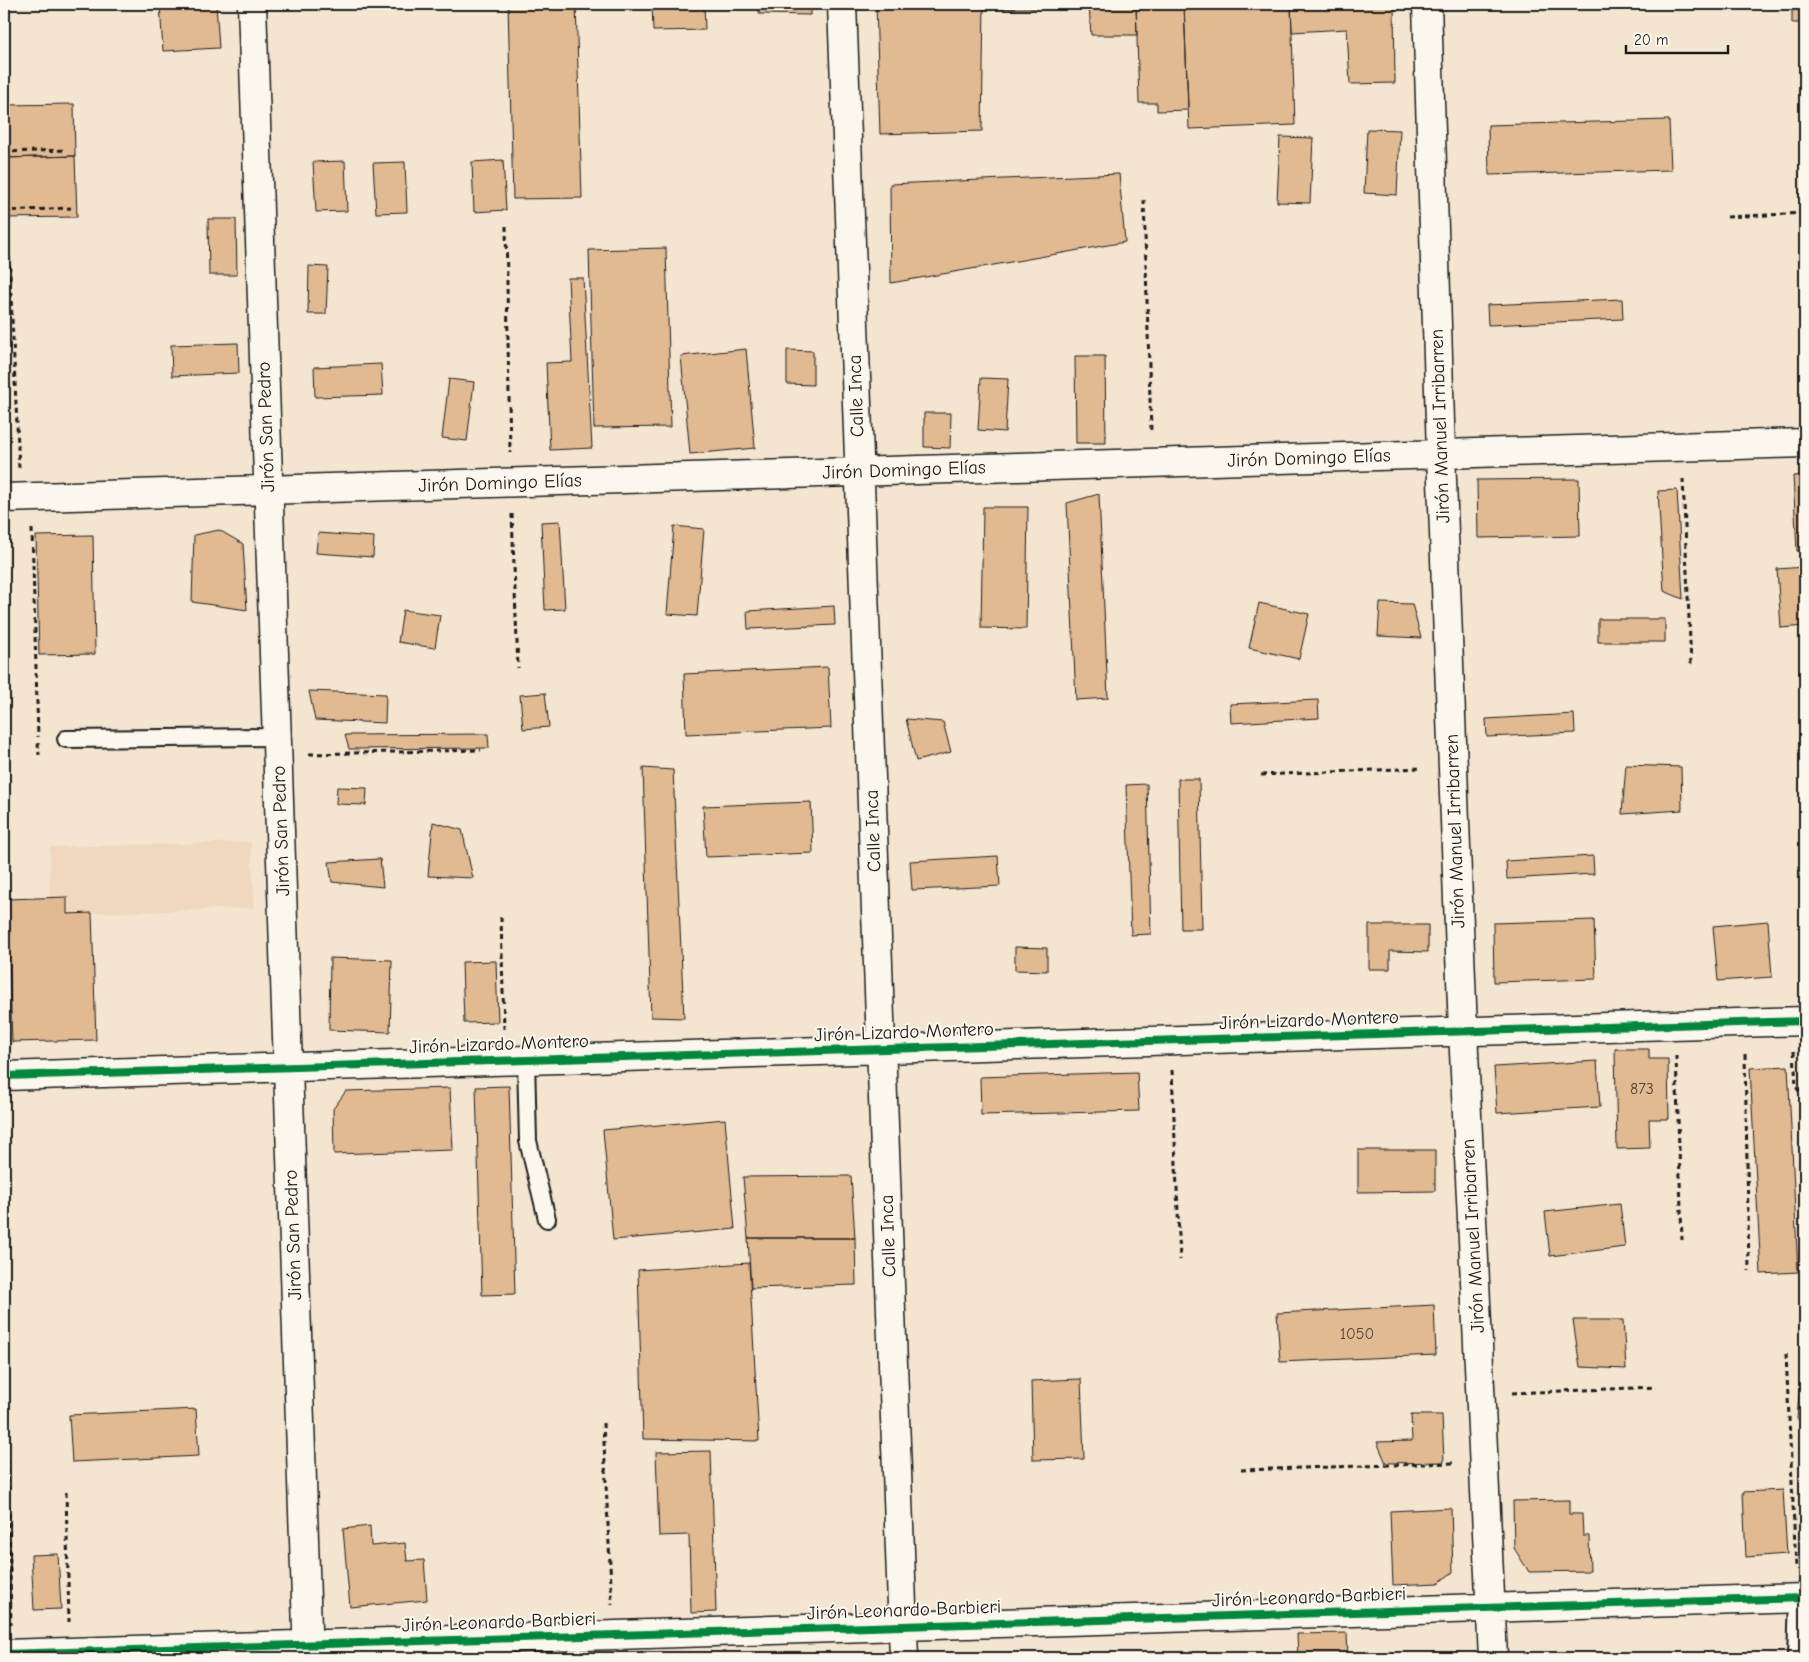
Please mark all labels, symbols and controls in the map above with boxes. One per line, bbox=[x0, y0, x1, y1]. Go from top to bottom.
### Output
scale bar bbox=[1626, 22, 1729, 54]
text: 20 m bbox=[1634, 31, 1668, 49]
street label: Jirón Manuel Irribarren bbox=[1426, 328, 1454, 524]
street label: Calle Inca bbox=[844, 354, 868, 438]
street label: Jirón San Pedro bbox=[253, 361, 279, 493]
street label: Jirón Domingo Elías bbox=[1227, 444, 1391, 472]
street label: Jirón Domingo Elías bbox=[822, 456, 986, 484]
street label: Jirón Domingo Elías bbox=[418, 469, 582, 497]
street label: Jirón Manuel Irribarren bbox=[1441, 733, 1469, 929]
street label: Jirón San Pedro bbox=[268, 765, 294, 897]
street label: Calle Inca bbox=[861, 789, 885, 873]
street label: Jirón Lizardo Montero bbox=[1219, 1006, 1399, 1034]
street label: Jirón Lizardo Montero bbox=[814, 1018, 994, 1046]
street label: Jirón Lizardo Montero bbox=[409, 1030, 589, 1058]
house number: 873 bbox=[1630, 1080, 1654, 1098]
street label: Jirón Manuel Irribarren bbox=[1457, 1138, 1489, 1334]
street label: Jirón San Pedro bbox=[280, 1169, 306, 1301]
street label: Calle Inca bbox=[876, 1194, 900, 1278]
house number: 1050 bbox=[1340, 1325, 1374, 1343]
street label: Jirón Leonardo Barbieri bbox=[1211, 1583, 1407, 1611]
street label: Jirón Leonardo Barbieri bbox=[806, 1596, 1002, 1624]
street label: Jirón Leonardo Barbieri bbox=[401, 1608, 597, 1636]

